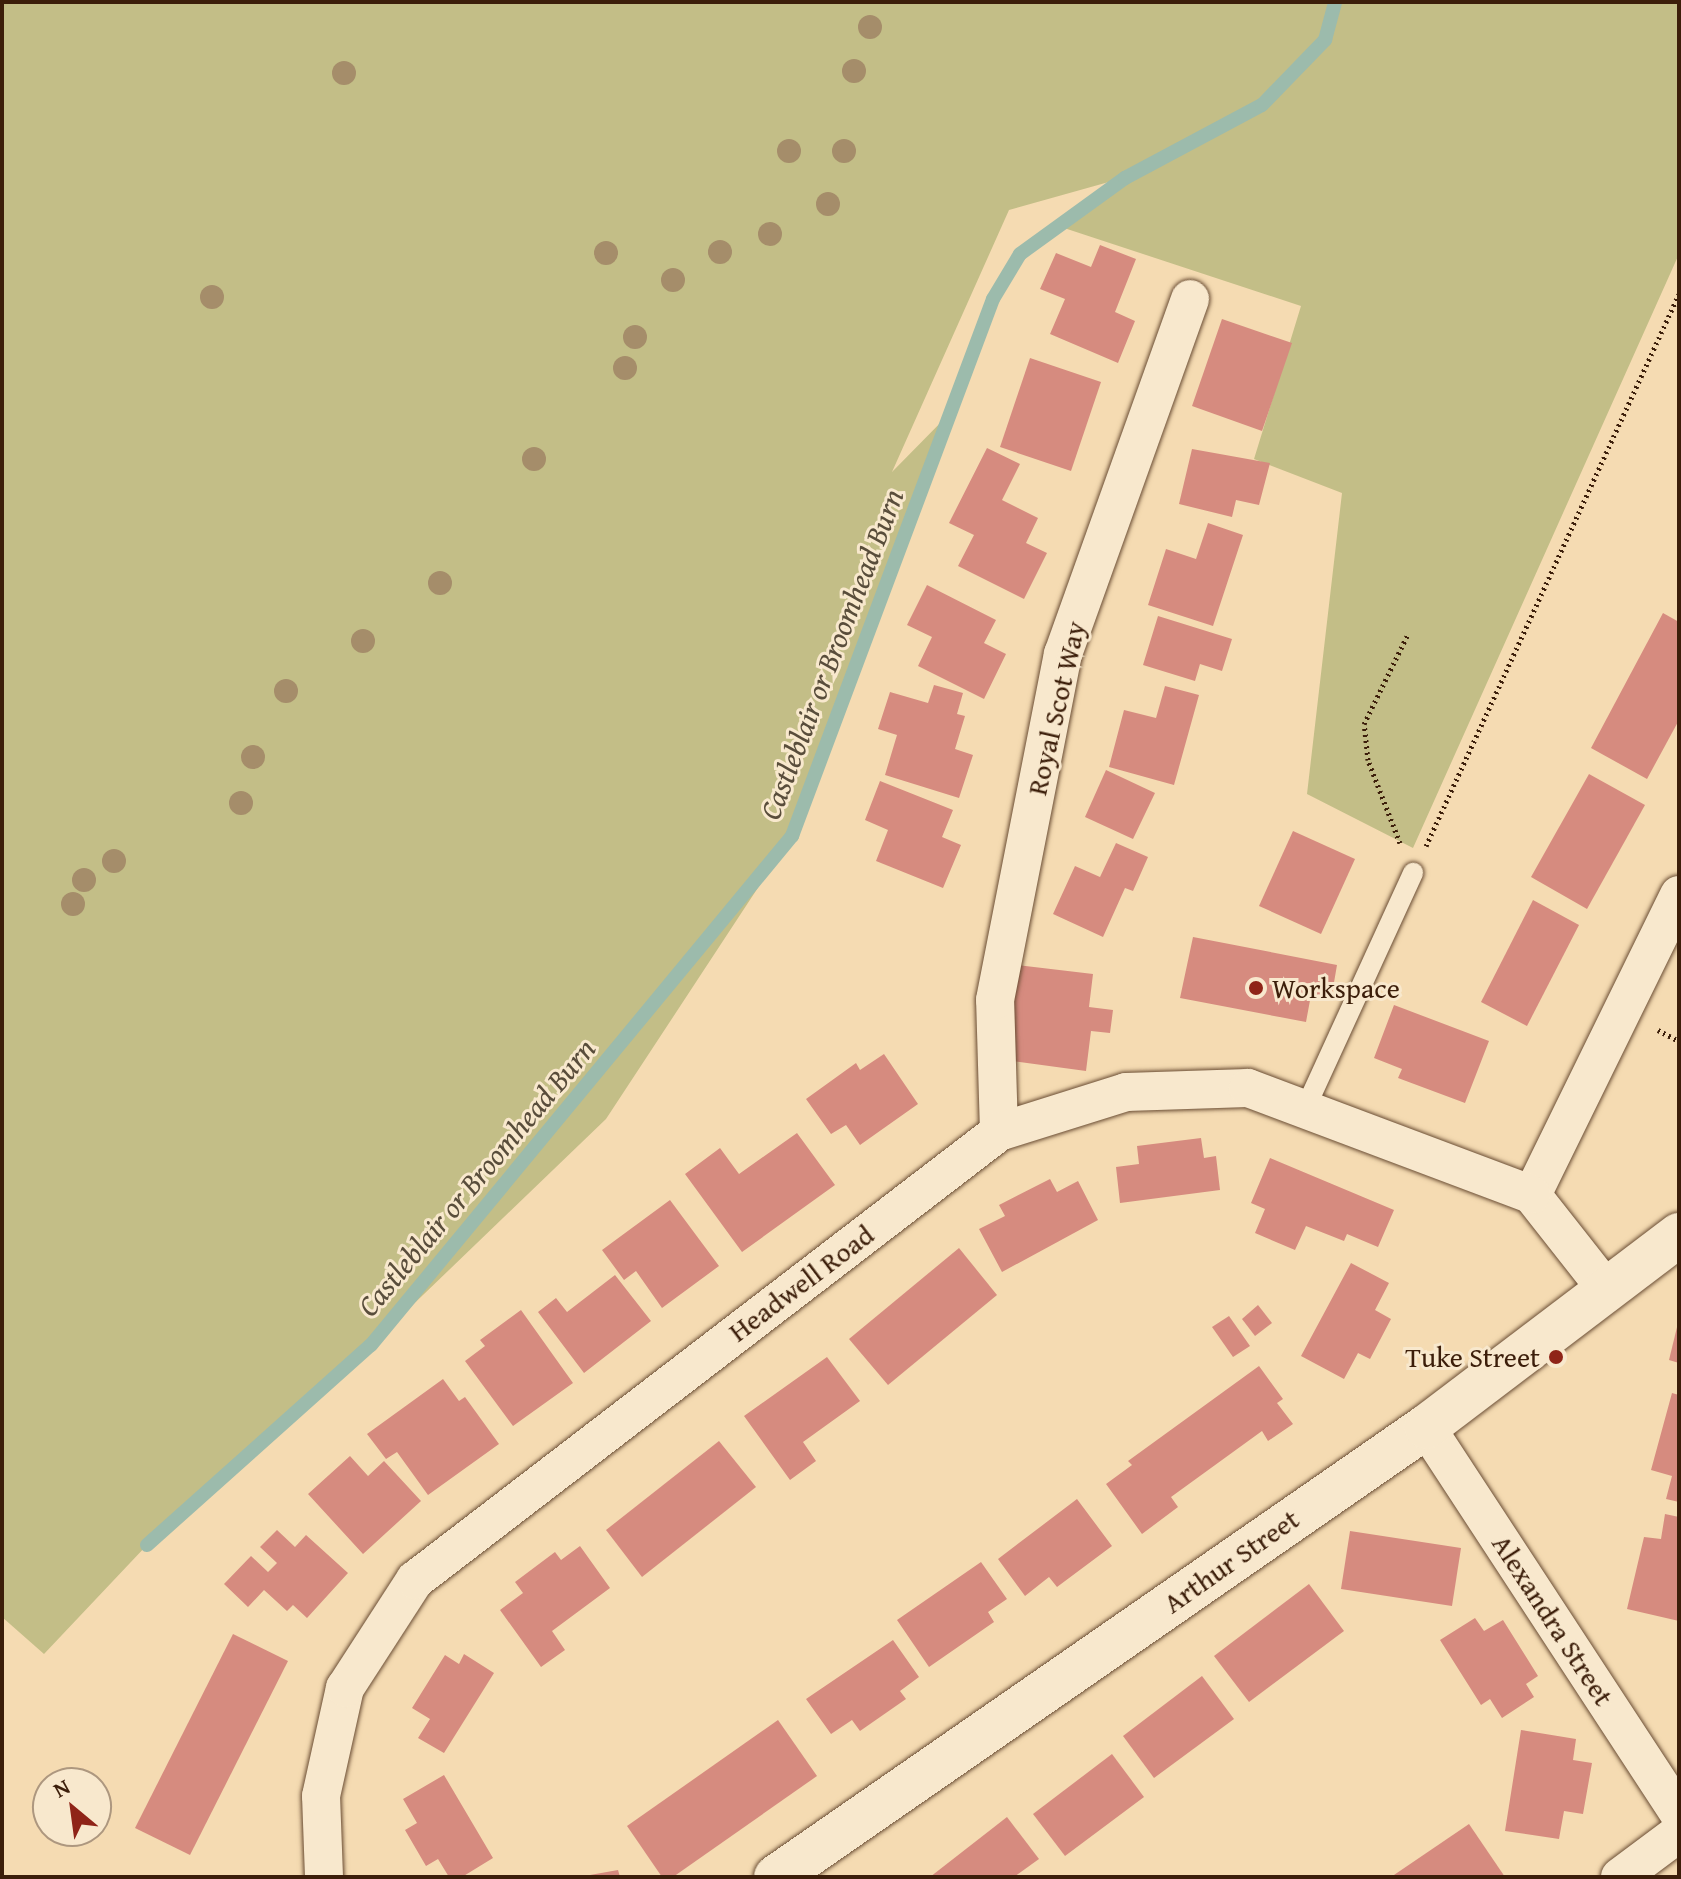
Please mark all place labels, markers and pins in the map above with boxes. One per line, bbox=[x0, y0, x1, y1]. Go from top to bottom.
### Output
place label: Workspace bbox=[1272, 971, 1400, 1005]
marker: Workspace bbox=[1247, 979, 1265, 997]
place label: Tuke Street bbox=[1405, 1340, 1540, 1374]
marker: Tuke Street bbox=[1547, 1348, 1565, 1366]

